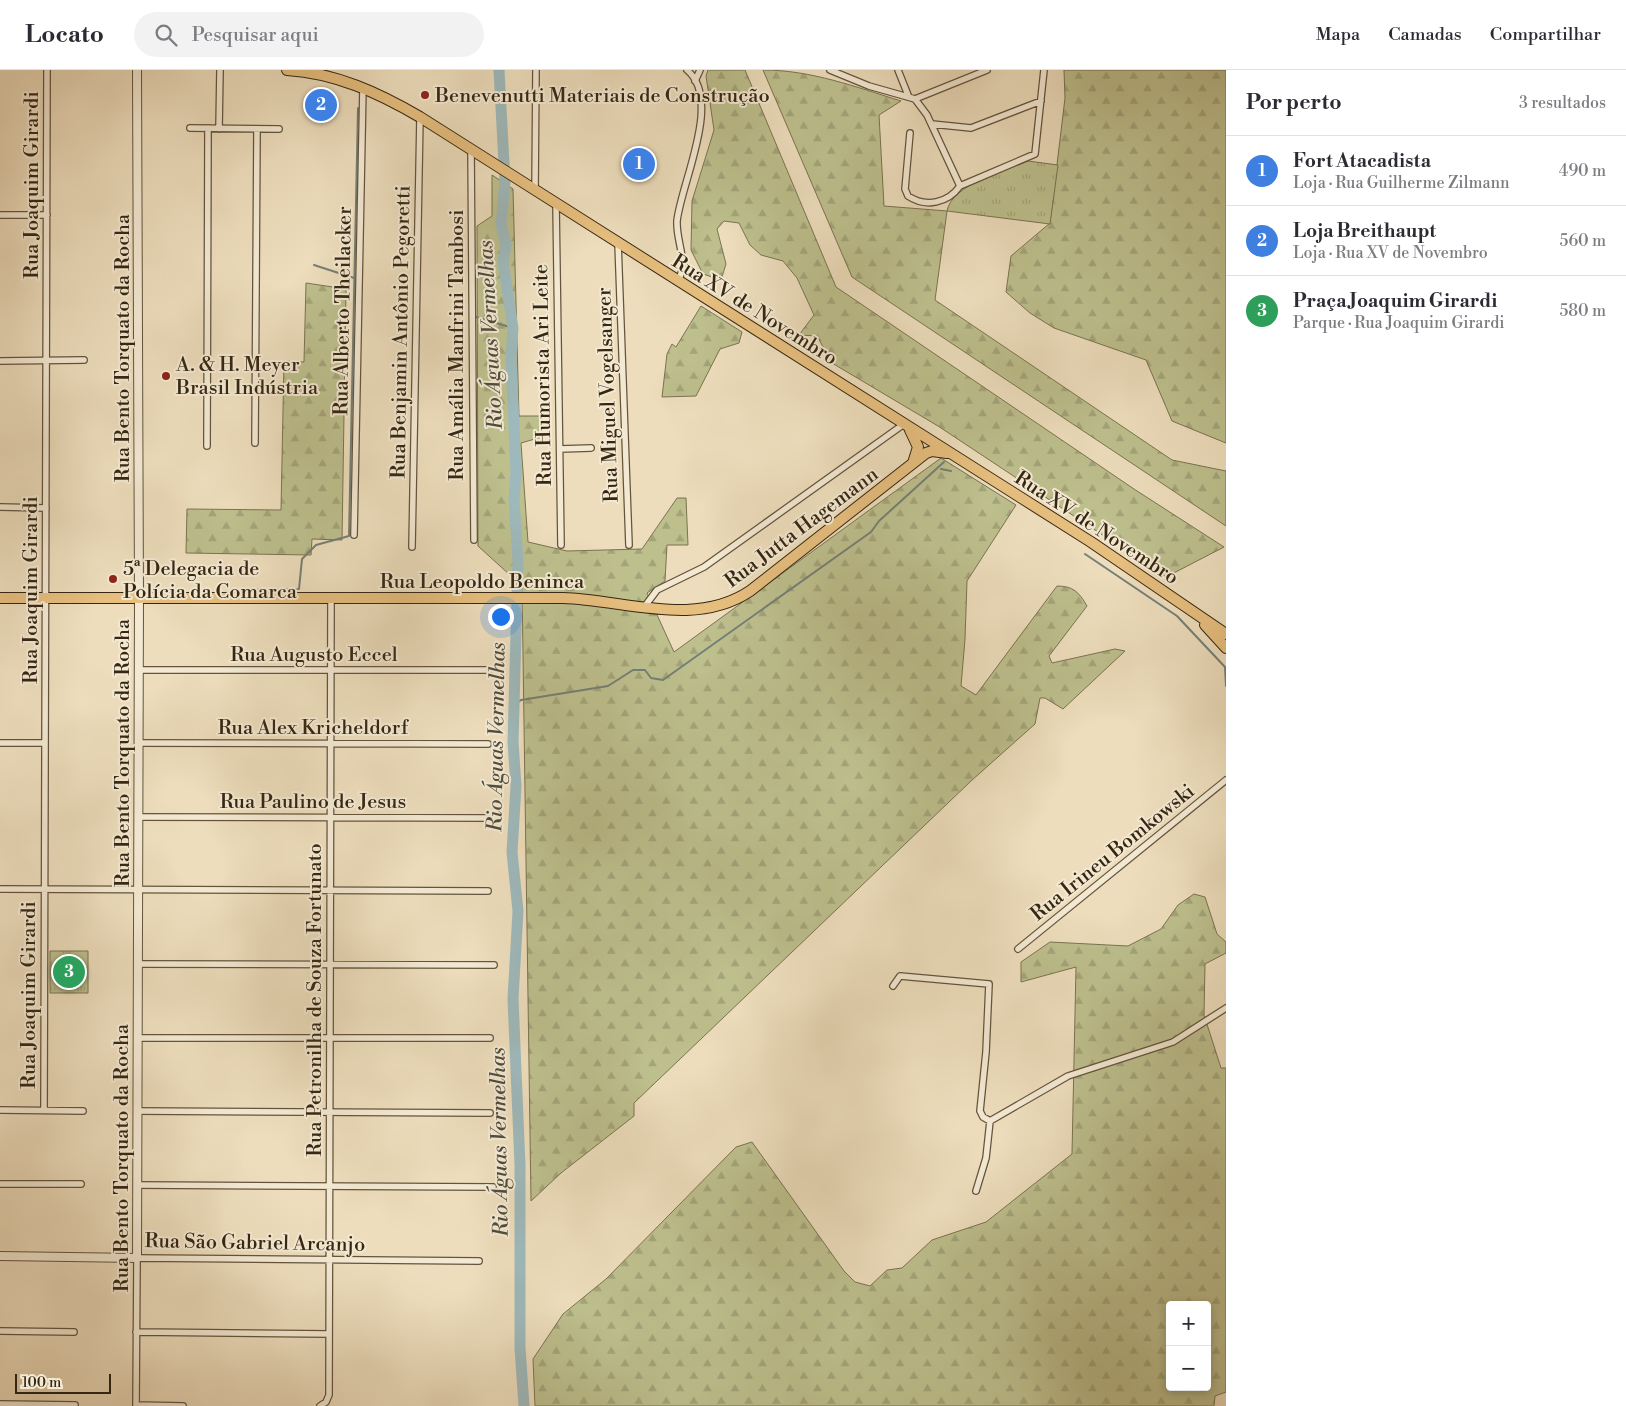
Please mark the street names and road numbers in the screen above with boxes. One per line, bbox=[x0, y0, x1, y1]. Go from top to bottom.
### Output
street label: Rua Joaquim Girardi bbox=[20, 91, 45, 279]
street label: Rua Benjamin Antônio Pegoretti bbox=[386, 185, 417, 479]
street label: Rua Alberto Theilacker bbox=[329, 206, 358, 416]
street label: Rua Amália Manfrini Tambosi bbox=[445, 209, 470, 481]
street label: Rua Bento Torquato da Rocha bbox=[111, 213, 136, 482]
street label: Rua XV de Novembro bbox=[667, 249, 842, 371]
street label: Rua Humorista Ari Leite bbox=[529, 264, 558, 486]
street label: Rua Miguel Vogelsanger bbox=[592, 287, 625, 503]
street label: Rua Jutta Hagemann bbox=[720, 462, 884, 594]
street label: Rua XV de Novembro bbox=[1009, 466, 1183, 591]
street label: Rua Joaquim Girardi bbox=[19, 496, 44, 684]
street label: Rua Leopoldo Beninca bbox=[380, 570, 585, 595]
street label: Rua Bento Torquato da Rocha bbox=[111, 618, 136, 887]
street label: Rua Augusto Eccel bbox=[230, 643, 398, 668]
street label: Rua Alex Kricheldorf bbox=[218, 716, 409, 741]
street label: Rua Irineu Bomkowski bbox=[1026, 779, 1200, 927]
street label: Rua Paulino de Jesus bbox=[220, 790, 406, 815]
street label: Rua Petronilha de Souza Fortunato bbox=[303, 843, 328, 1157]
street label: Rua Joaquim Girardi bbox=[17, 901, 42, 1089]
street label: Rua Bento Torquato da Rocha bbox=[110, 1023, 135, 1292]
street label: Rua São Gabriel Arcanjo bbox=[144, 1229, 365, 1258]

